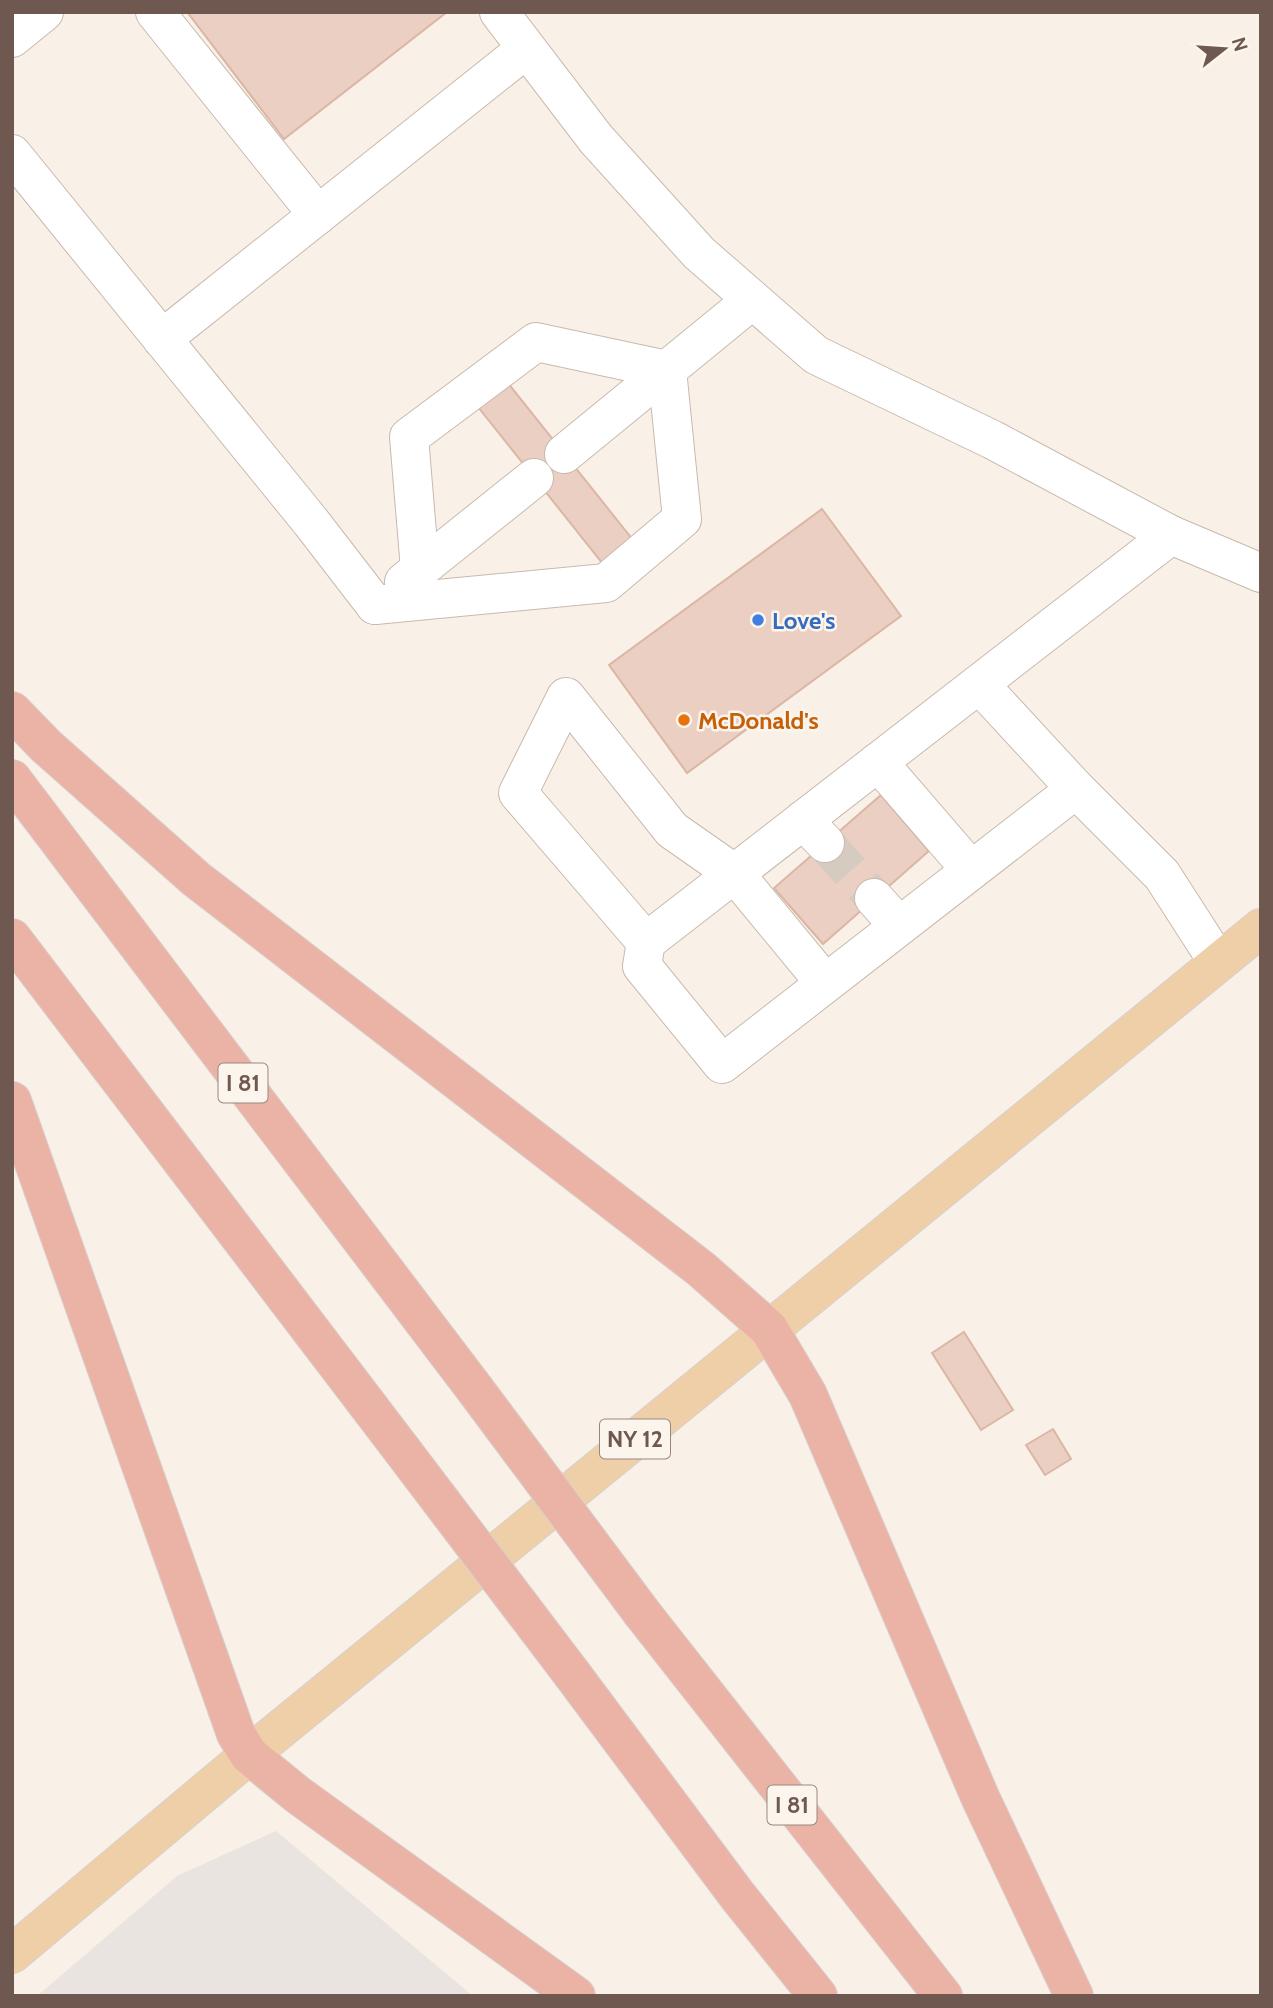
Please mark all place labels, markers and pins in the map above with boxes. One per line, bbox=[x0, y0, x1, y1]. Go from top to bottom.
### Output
place label: Love's bbox=[772, 606, 835, 635]
marker: Love's bbox=[750, 612, 766, 628]
place label: McDonald's bbox=[698, 706, 819, 735]
marker: McDonald's bbox=[676, 712, 692, 728]

